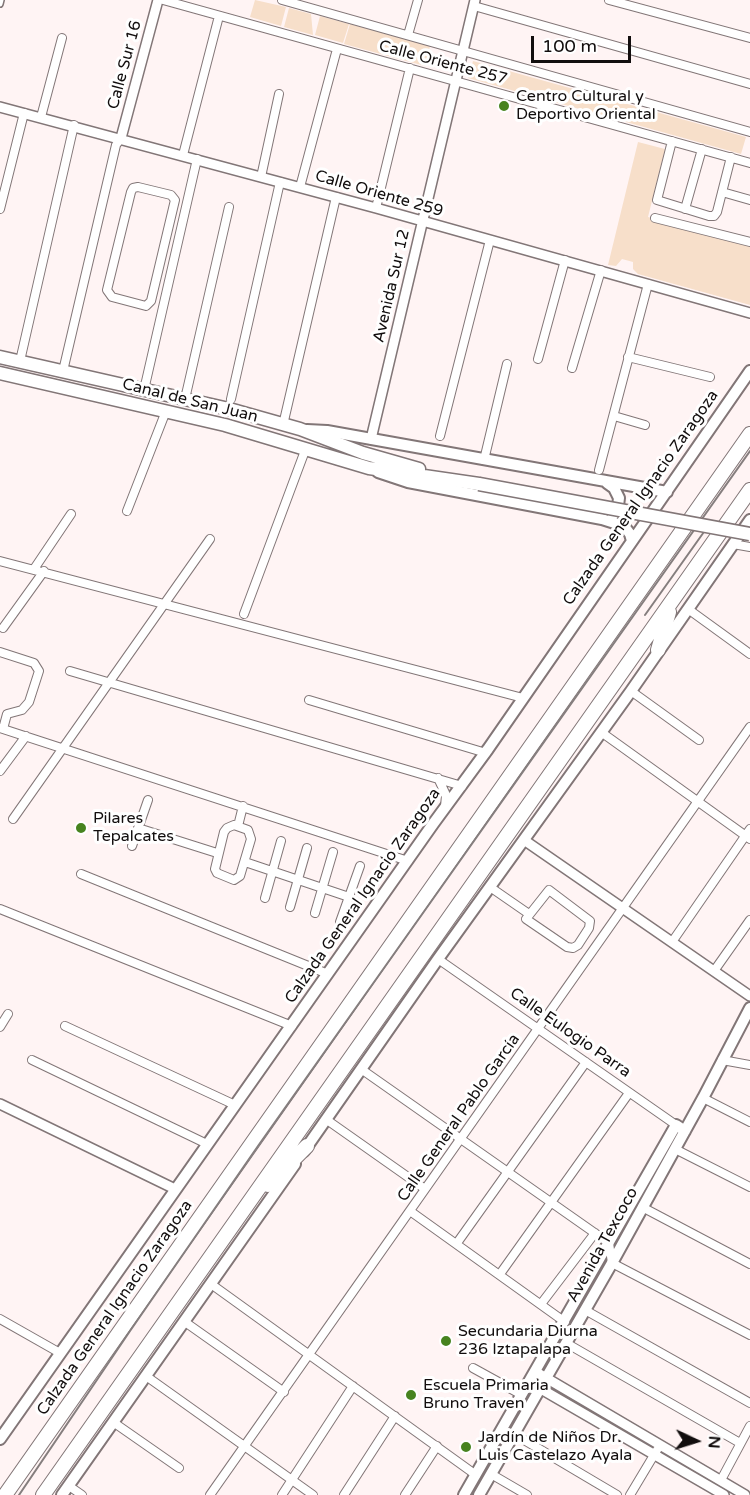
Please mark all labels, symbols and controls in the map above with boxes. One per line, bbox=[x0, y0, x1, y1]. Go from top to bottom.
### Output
street label: Calle Sur 16 bbox=[104, 19, 146, 111]
scale bar bbox=[534, 24, 634, 62]
text: 100 m bbox=[542, 35, 597, 57]
street label: Calle Oriente 257 bbox=[377, 37, 509, 89]
place label: Centro Cultural y Deportivo Oriental bbox=[516, 87, 656, 125]
marker: Centro Cultural y Deportivo Oriental bbox=[497, 99, 511, 113]
street label: Calle Oriente 259 bbox=[313, 167, 445, 221]
street label: Avenida Sur 12 bbox=[370, 228, 414, 344]
street label: Canal de San Juan bbox=[120, 375, 260, 427]
street label: Calzada General Ignacio Zaragoza bbox=[559, 387, 723, 609]
street label: Calzada General Ignacio Zaragoza bbox=[281, 785, 445, 1007]
place label: Pilares Tepalcates bbox=[93, 809, 174, 847]
marker: Pilares Tepalcates bbox=[74, 821, 88, 835]
street label: Calle Eulogio Parra bbox=[506, 984, 634, 1082]
street label: Calle General Pablo García bbox=[394, 1030, 524, 1206]
street label: Avenida Texcoco bbox=[564, 1184, 642, 1306]
street label: Calzada General Ignacio Zaragoza bbox=[33, 1197, 197, 1419]
place label: Secundaria Diurna 236 Iztapalapa bbox=[458, 1322, 598, 1360]
marker: Secundaria Diurna 236 Iztapalapa bbox=[439, 1334, 453, 1348]
place label: Escuela Primaria Bruno Traven bbox=[423, 1376, 549, 1414]
marker: Escuela Primaria Bruno Traven bbox=[404, 1388, 418, 1402]
north arrow bbox=[666, 1411, 726, 1471]
place label: Jardín de Niños Dr. Luis Castelazo Ayala bbox=[478, 1428, 632, 1466]
text: N bbox=[704, 1435, 724, 1449]
marker: Jardín de Niños Dr. Luis Castelazo Ayala bbox=[459, 1440, 473, 1454]

